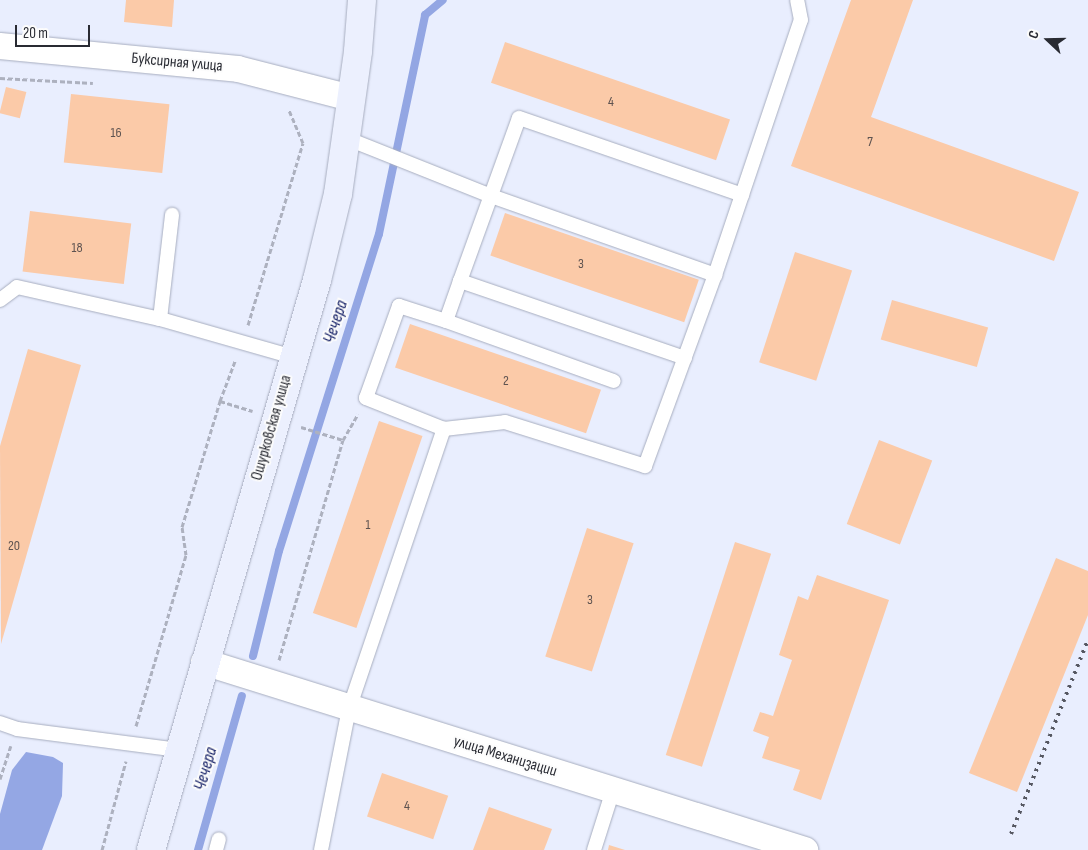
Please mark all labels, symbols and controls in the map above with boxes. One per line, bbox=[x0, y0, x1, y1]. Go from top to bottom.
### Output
scale bar bbox=[18, 15, 92, 47]
north arrow bbox=[1023, 15, 1073, 65]
text: 20 m bbox=[23, 24, 48, 43]
text: С bbox=[1024, 28, 1043, 41]
street label: Буксирная улица bbox=[131, 49, 223, 77]
house number: 4 bbox=[608, 94, 614, 110]
house number: 16 bbox=[110, 125, 122, 141]
house number: 7 bbox=[867, 134, 873, 150]
house number: 18 bbox=[71, 240, 83, 256]
house number: 3 bbox=[578, 256, 584, 272]
water label: Чечера bbox=[319, 298, 353, 346]
street label: Ошурковская улица bbox=[248, 373, 296, 483]
house number: 2 bbox=[503, 373, 509, 389]
house number: 1 bbox=[366, 517, 370, 533]
house number: 20 bbox=[8, 538, 20, 554]
house number: 3 bbox=[587, 592, 593, 608]
street label: улица Механизации bbox=[451, 732, 559, 782]
water label: Чечера bbox=[190, 745, 222, 793]
house number: 4 bbox=[404, 798, 410, 814]

